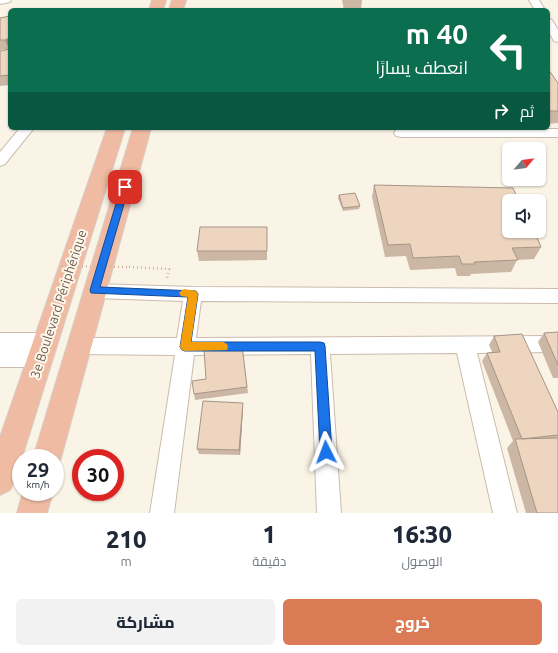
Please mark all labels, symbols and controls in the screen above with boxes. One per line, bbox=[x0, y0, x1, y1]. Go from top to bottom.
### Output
text: 40 m bbox=[406, 18, 468, 49]
icon: left bbox=[482, 24, 534, 76]
text: انعطف يسارًا bbox=[375, 57, 468, 77]
icon: right bbox=[490, 100, 512, 122]
text: ثم bbox=[520, 103, 534, 120]
north arrow bbox=[502, 142, 546, 186]
map controls bbox=[502, 142, 546, 238]
pin bbox=[108, 170, 142, 204]
icon: arrive bbox=[114, 176, 136, 198]
button: sound bbox=[502, 194, 546, 238]
street label: 3e Boulevard Périphérique bbox=[27, 228, 89, 380]
position arrow bbox=[305, 431, 347, 473]
speed limit sign: 30 bbox=[72, 449, 124, 501]
text: 29 bbox=[27, 458, 49, 481]
text: km/h bbox=[26, 479, 50, 490]
text: 1 bbox=[263, 521, 276, 548]
text: 16:30 bbox=[392, 521, 452, 548]
text: 210 bbox=[106, 526, 146, 553]
text: m bbox=[121, 554, 132, 568]
text: دقيقة bbox=[252, 554, 286, 568]
text: الوصول bbox=[401, 554, 443, 568]
button: مشاركة bbox=[16, 599, 275, 645]
button: خروج bbox=[283, 599, 542, 645]

